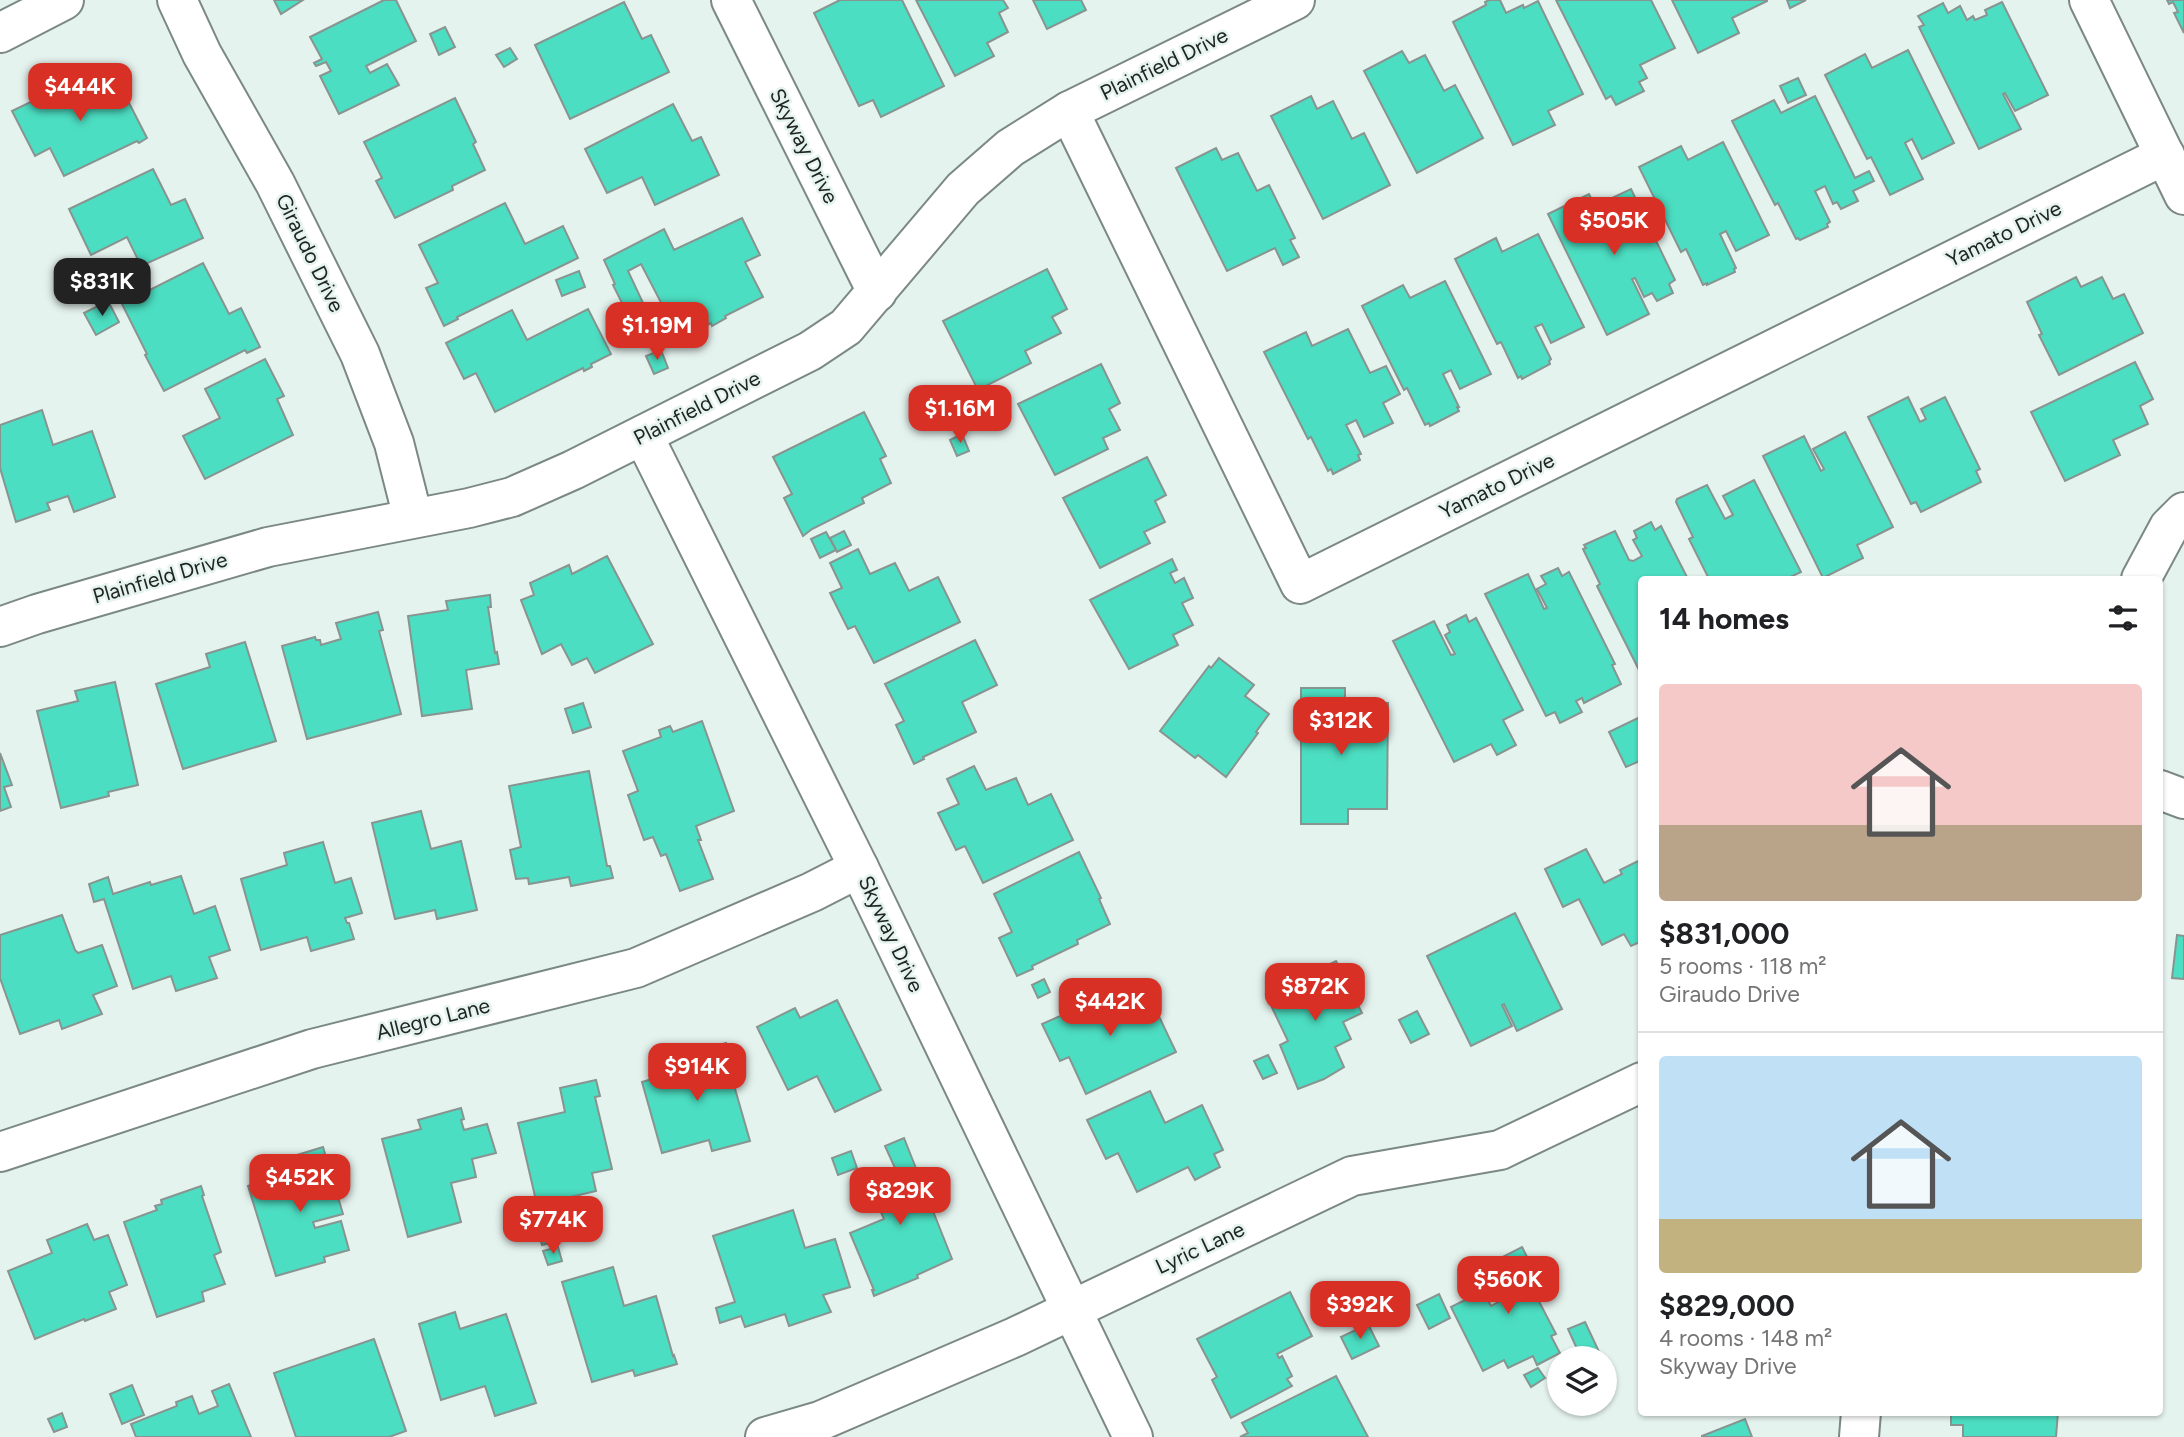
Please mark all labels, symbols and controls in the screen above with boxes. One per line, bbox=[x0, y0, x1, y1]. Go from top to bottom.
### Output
street label: Plainfield Drive bbox=[1096, 22, 1232, 105]
pin: $444K bbox=[31, 64, 129, 123]
text: $444K bbox=[44, 72, 116, 100]
street label: Skyway Drive bbox=[765, 84, 844, 207]
street label: Giraudo Drive bbox=[271, 190, 350, 316]
street label: Yamato Drive bbox=[1942, 195, 2065, 272]
pin: $505K bbox=[1565, 198, 1663, 257]
text: $505K bbox=[1579, 206, 1649, 234]
pin: $831K bbox=[53, 258, 151, 318]
text: $831K bbox=[70, 267, 134, 295]
pin: $1.19M bbox=[600, 302, 714, 362]
text: $1.19M bbox=[622, 311, 692, 339]
street label: Plainfield Drive bbox=[629, 365, 764, 450]
pin: $1.16M bbox=[903, 386, 1017, 445]
text: $1.16M bbox=[925, 394, 995, 422]
street label: Yamato Drive bbox=[1435, 447, 1558, 524]
street label: Plainfield Drive bbox=[90, 546, 230, 609]
icon: filters bbox=[2104, 599, 2142, 637]
text: 14 homes bbox=[1659, 600, 1789, 637]
pin: $312K bbox=[1292, 698, 1390, 757]
text: $312K bbox=[1309, 706, 1373, 734]
icon: home bbox=[1838, 729, 1964, 855]
street label: Skyway Drive bbox=[854, 872, 929, 996]
text: $831,000 bbox=[1659, 915, 1789, 952]
text: 5 rooms · 118 m² bbox=[1659, 952, 1827, 980]
pin: $872K bbox=[1266, 964, 1364, 1023]
text: $872K bbox=[1281, 972, 1349, 1000]
pin: $442K bbox=[1061, 978, 1159, 1038]
text: Giraudo Drive bbox=[1659, 980, 1800, 1008]
text: $442K bbox=[1075, 987, 1145, 1015]
street label: Allegro Lane bbox=[373, 992, 492, 1045]
pin: $914K bbox=[648, 1044, 746, 1103]
text: $914K bbox=[664, 1052, 730, 1080]
icon: home bbox=[1838, 1101, 1964, 1227]
pin: $452K bbox=[251, 1154, 349, 1214]
text: $452K bbox=[265, 1163, 335, 1191]
pin: $829K bbox=[851, 1168, 949, 1227]
text: $829K bbox=[866, 1176, 934, 1204]
pin: $774K bbox=[504, 1196, 602, 1256]
text: $774K bbox=[519, 1205, 587, 1233]
street label: Lyric Lane bbox=[1151, 1216, 1248, 1279]
pin: $560K bbox=[1459, 1256, 1557, 1316]
text: $560K bbox=[1473, 1265, 1543, 1293]
pin: $392K bbox=[1311, 1282, 1409, 1341]
text: $829,000 bbox=[1659, 1287, 1795, 1324]
text: $392K bbox=[1326, 1290, 1394, 1318]
text: 4 rooms · 148 m² bbox=[1659, 1324, 1832, 1352]
map controls bbox=[1547, 1346, 1617, 1416]
button: layers bbox=[1547, 1346, 1617, 1416]
text: Skyway Drive bbox=[1659, 1352, 1797, 1380]

